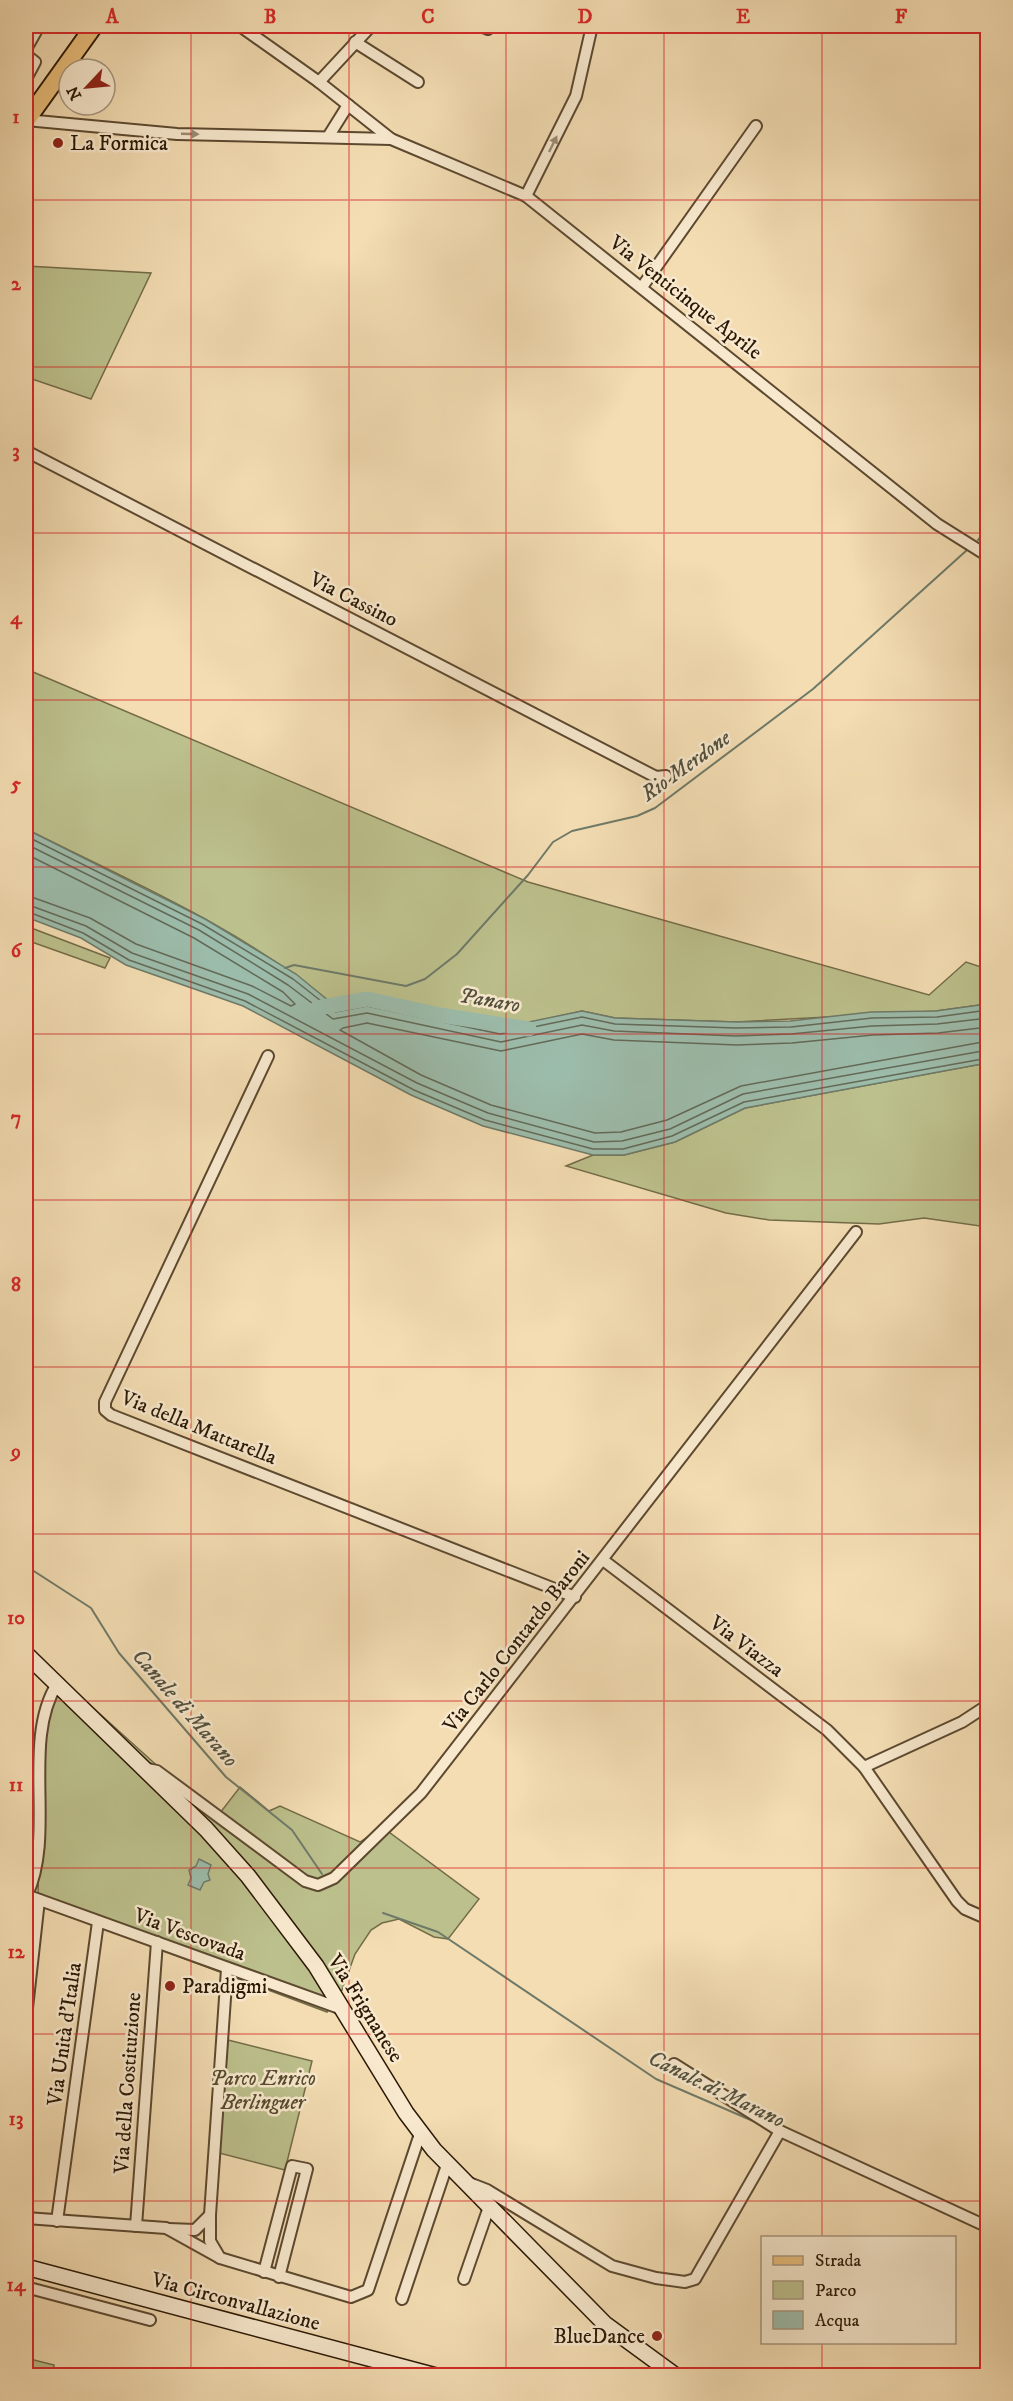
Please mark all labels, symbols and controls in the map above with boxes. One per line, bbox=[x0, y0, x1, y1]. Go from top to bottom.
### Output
text: A bbox=[105, 5, 120, 30]
text: B bbox=[264, 5, 276, 30]
text: C bbox=[421, 5, 435, 30]
text: D bbox=[578, 5, 593, 30]
text: E bbox=[736, 5, 750, 30]
text: F bbox=[895, 5, 908, 30]
north arrow bbox=[57, 57, 117, 117]
text: N bbox=[63, 83, 86, 103]
text: 1 bbox=[12, 105, 20, 130]
one-way arrow bbox=[180, 129, 199, 139]
place label: La Formica bbox=[70, 131, 168, 157]
marker: La Formica bbox=[51, 136, 65, 150]
one-way arrow bbox=[548, 136, 557, 153]
street label: Via Venticinque Aprile bbox=[603, 229, 767, 366]
text: 2 bbox=[11, 272, 22, 297]
text: 3 bbox=[12, 439, 20, 464]
street label: Via Cassino bbox=[304, 566, 402, 633]
text: 4 bbox=[10, 606, 23, 631]
water label: Rio Merdone bbox=[635, 724, 736, 808]
text: 5 bbox=[10, 772, 21, 797]
text: 6 bbox=[11, 939, 23, 964]
water label: Panaro bbox=[457, 982, 522, 1019]
text: 7 bbox=[11, 1106, 21, 1131]
text: 8 bbox=[11, 1273, 21, 1298]
street label: Via della Mattarella bbox=[116, 1384, 280, 1471]
text: 9 bbox=[9, 1440, 21, 1465]
street label: Via Carlo Contardo Baroni bbox=[437, 1545, 596, 1739]
text: 10 bbox=[7, 1606, 25, 1631]
street label: Via Viazza bbox=[703, 1610, 789, 1683]
water label: Canale di Marano bbox=[126, 1643, 244, 1773]
text: 11 bbox=[9, 1773, 23, 1798]
street label: Via Vescovada bbox=[129, 1902, 249, 1967]
text: 12 bbox=[7, 1940, 26, 1965]
street label: Via Frignanese bbox=[321, 1949, 409, 2068]
street label: Via Unità d'Italia bbox=[42, 1961, 88, 2109]
place label: Paradigmi bbox=[182, 1974, 267, 2000]
marker: Paradigmi bbox=[163, 1979, 177, 1993]
street label: Via della Costituzione bbox=[109, 1991, 147, 2176]
water label: Canale di Marano bbox=[644, 2045, 789, 2134]
park label: Parco Enrico Berlinguer bbox=[210, 2066, 316, 2116]
text: 13 bbox=[9, 2107, 23, 2132]
legend bbox=[761, 2236, 956, 2344]
text: Strada bbox=[815, 2250, 862, 2272]
street label: Via Circonvallazione bbox=[148, 2267, 323, 2337]
text: 14 bbox=[7, 2273, 27, 2298]
text: Parco bbox=[815, 2280, 856, 2302]
text: Acqua bbox=[815, 2310, 860, 2332]
place label: BlueDance bbox=[554, 2324, 645, 2350]
marker: BlueDance bbox=[650, 2329, 664, 2343]

